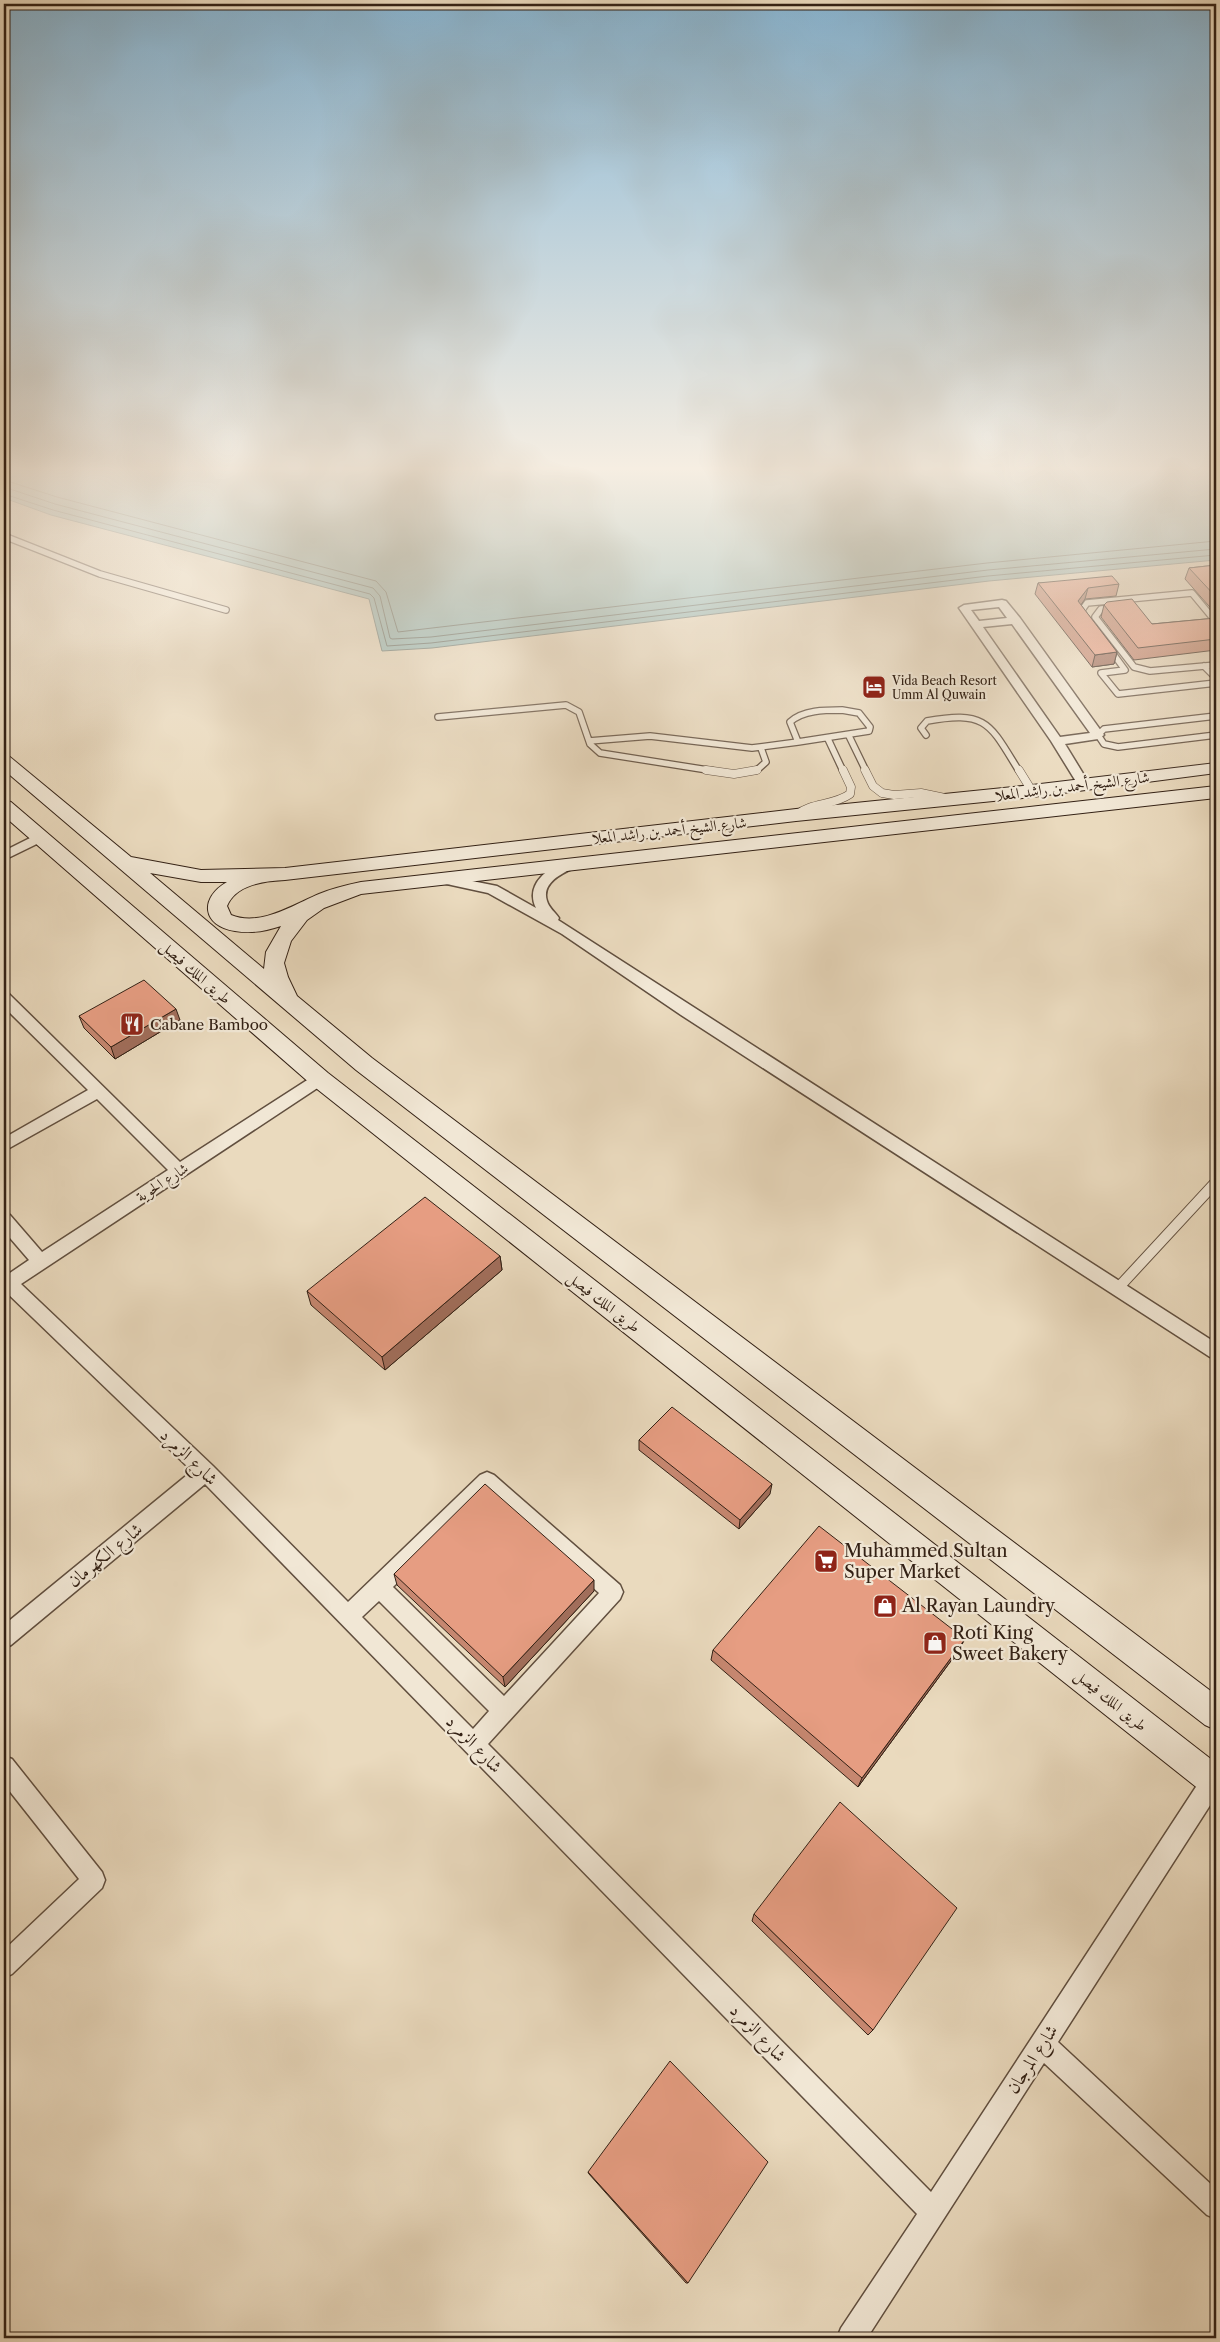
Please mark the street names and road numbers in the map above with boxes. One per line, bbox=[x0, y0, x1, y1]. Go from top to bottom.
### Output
street label: شارع الشيخ أحمد بن راشد المعلا bbox=[993, 766, 1151, 810]
street label: شارع الشيخ أحمد بن راشد المعلا bbox=[590, 811, 748, 853]
street label: طريق الملك فيصل bbox=[155, 936, 235, 1009]
street label: شارع الحوية bbox=[132, 1158, 194, 1209]
street label: طريق الملك فيصل bbox=[562, 1267, 644, 1338]
street label: شارع الزمرد bbox=[153, 1424, 223, 1493]
street label: شارع الكهرمان bbox=[63, 1518, 149, 1595]
street label: طريق الملك فيصل bbox=[1070, 1665, 1151, 1737]
street label: شارع الزمرد bbox=[438, 1710, 507, 1780]
street label: شارع الزمرد bbox=[722, 1999, 791, 2069]
street label: شارع المرجان bbox=[1002, 2020, 1066, 2100]

